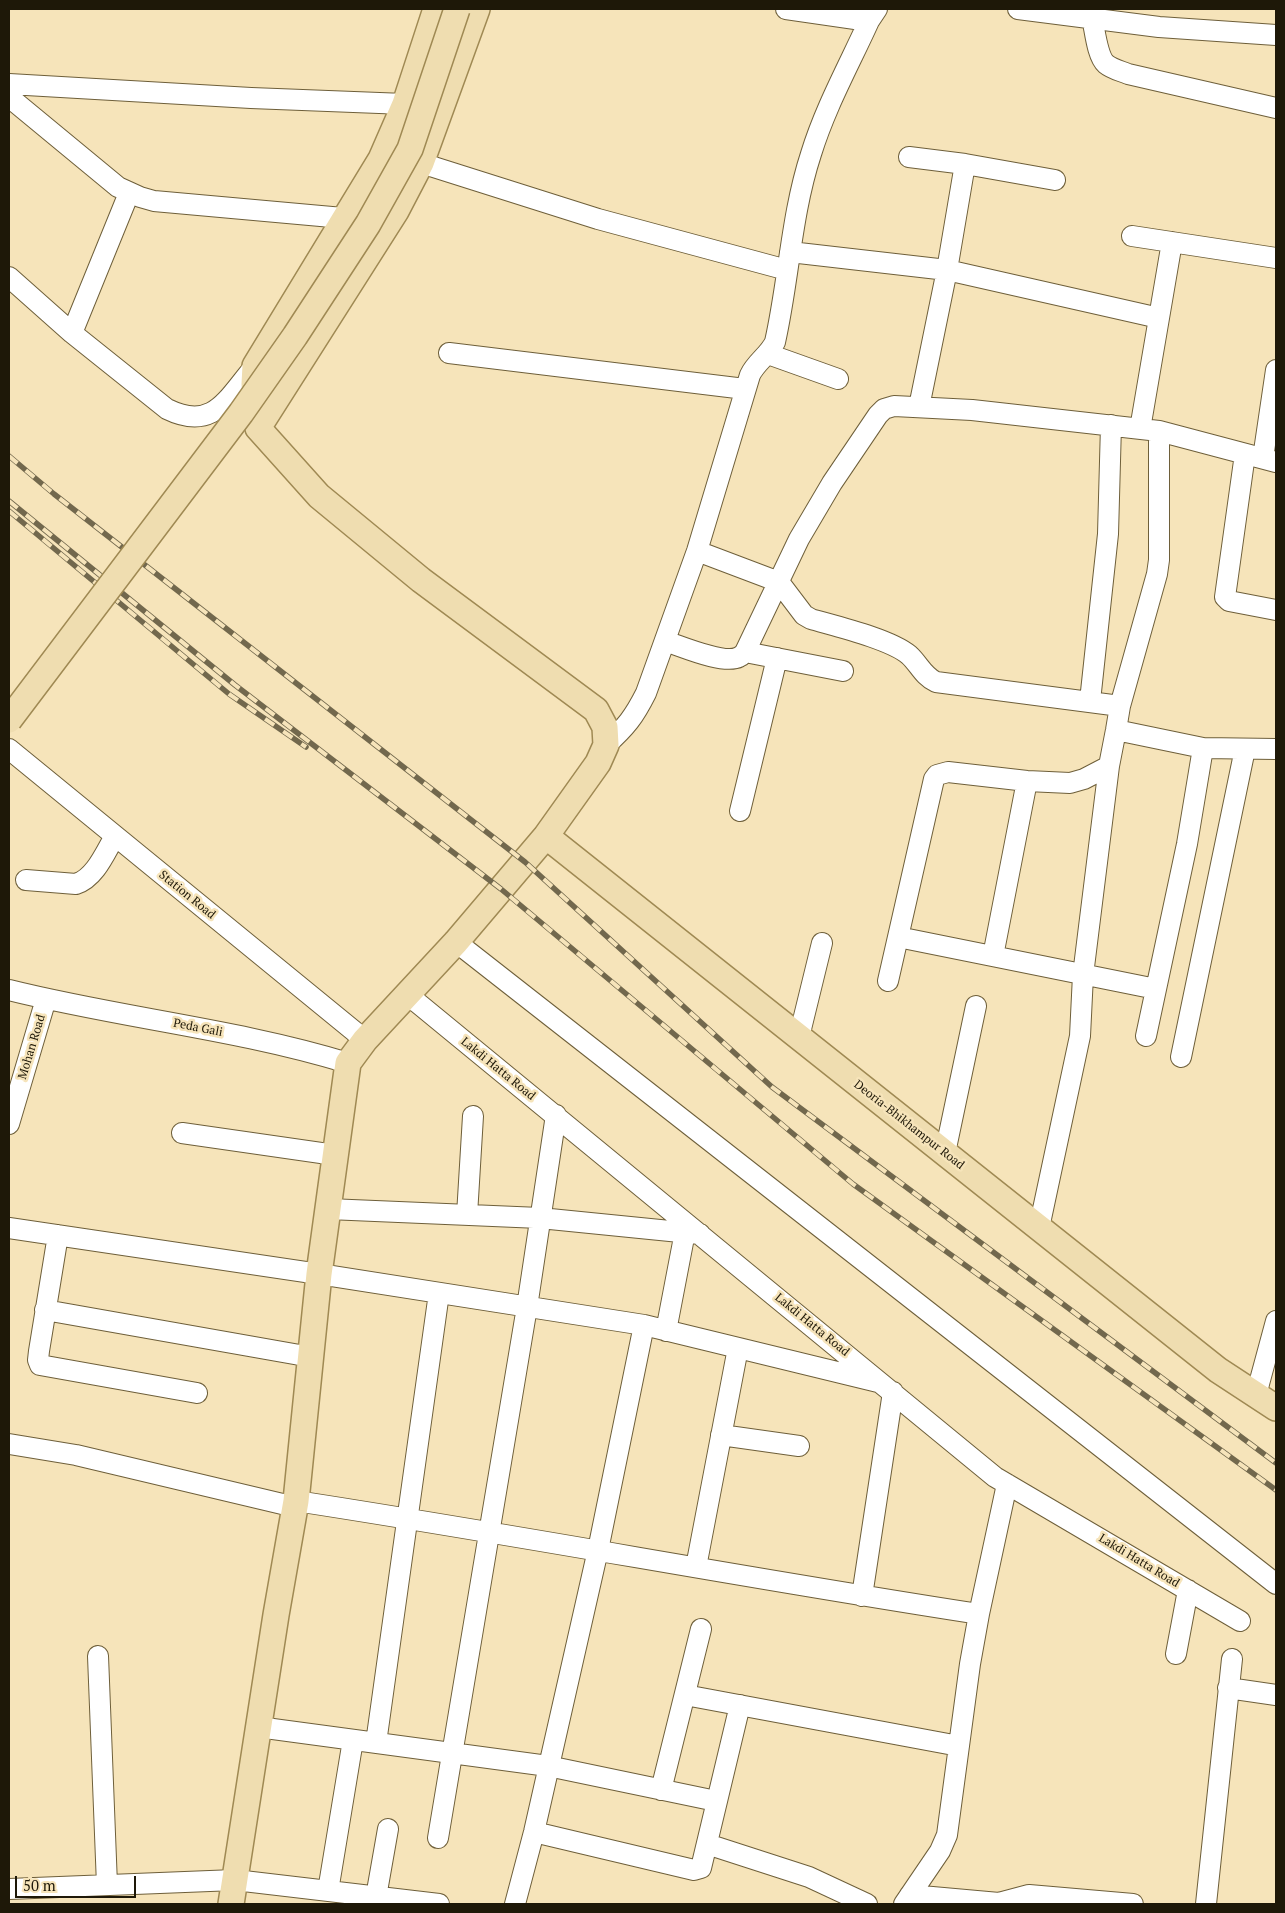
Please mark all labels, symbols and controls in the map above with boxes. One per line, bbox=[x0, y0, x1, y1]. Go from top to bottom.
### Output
street label: Station Road bbox=[156, 868, 218, 922]
street label: Mohan Road bbox=[15, 1013, 49, 1081]
street label: Peda Gali bbox=[172, 1016, 224, 1040]
street label: Lakdi Hatta Road bbox=[458, 1035, 538, 1103]
street label: Deoria-Bhikhampur Road bbox=[851, 1077, 967, 1173]
street label: Lakdi Hatta Road bbox=[772, 1291, 852, 1359]
street label: Lakdi Hatta Road bbox=[1096, 1531, 1182, 1591]
scale bar bbox=[18, 1866, 139, 1898]
text: 50 m bbox=[23, 1875, 56, 1895]

